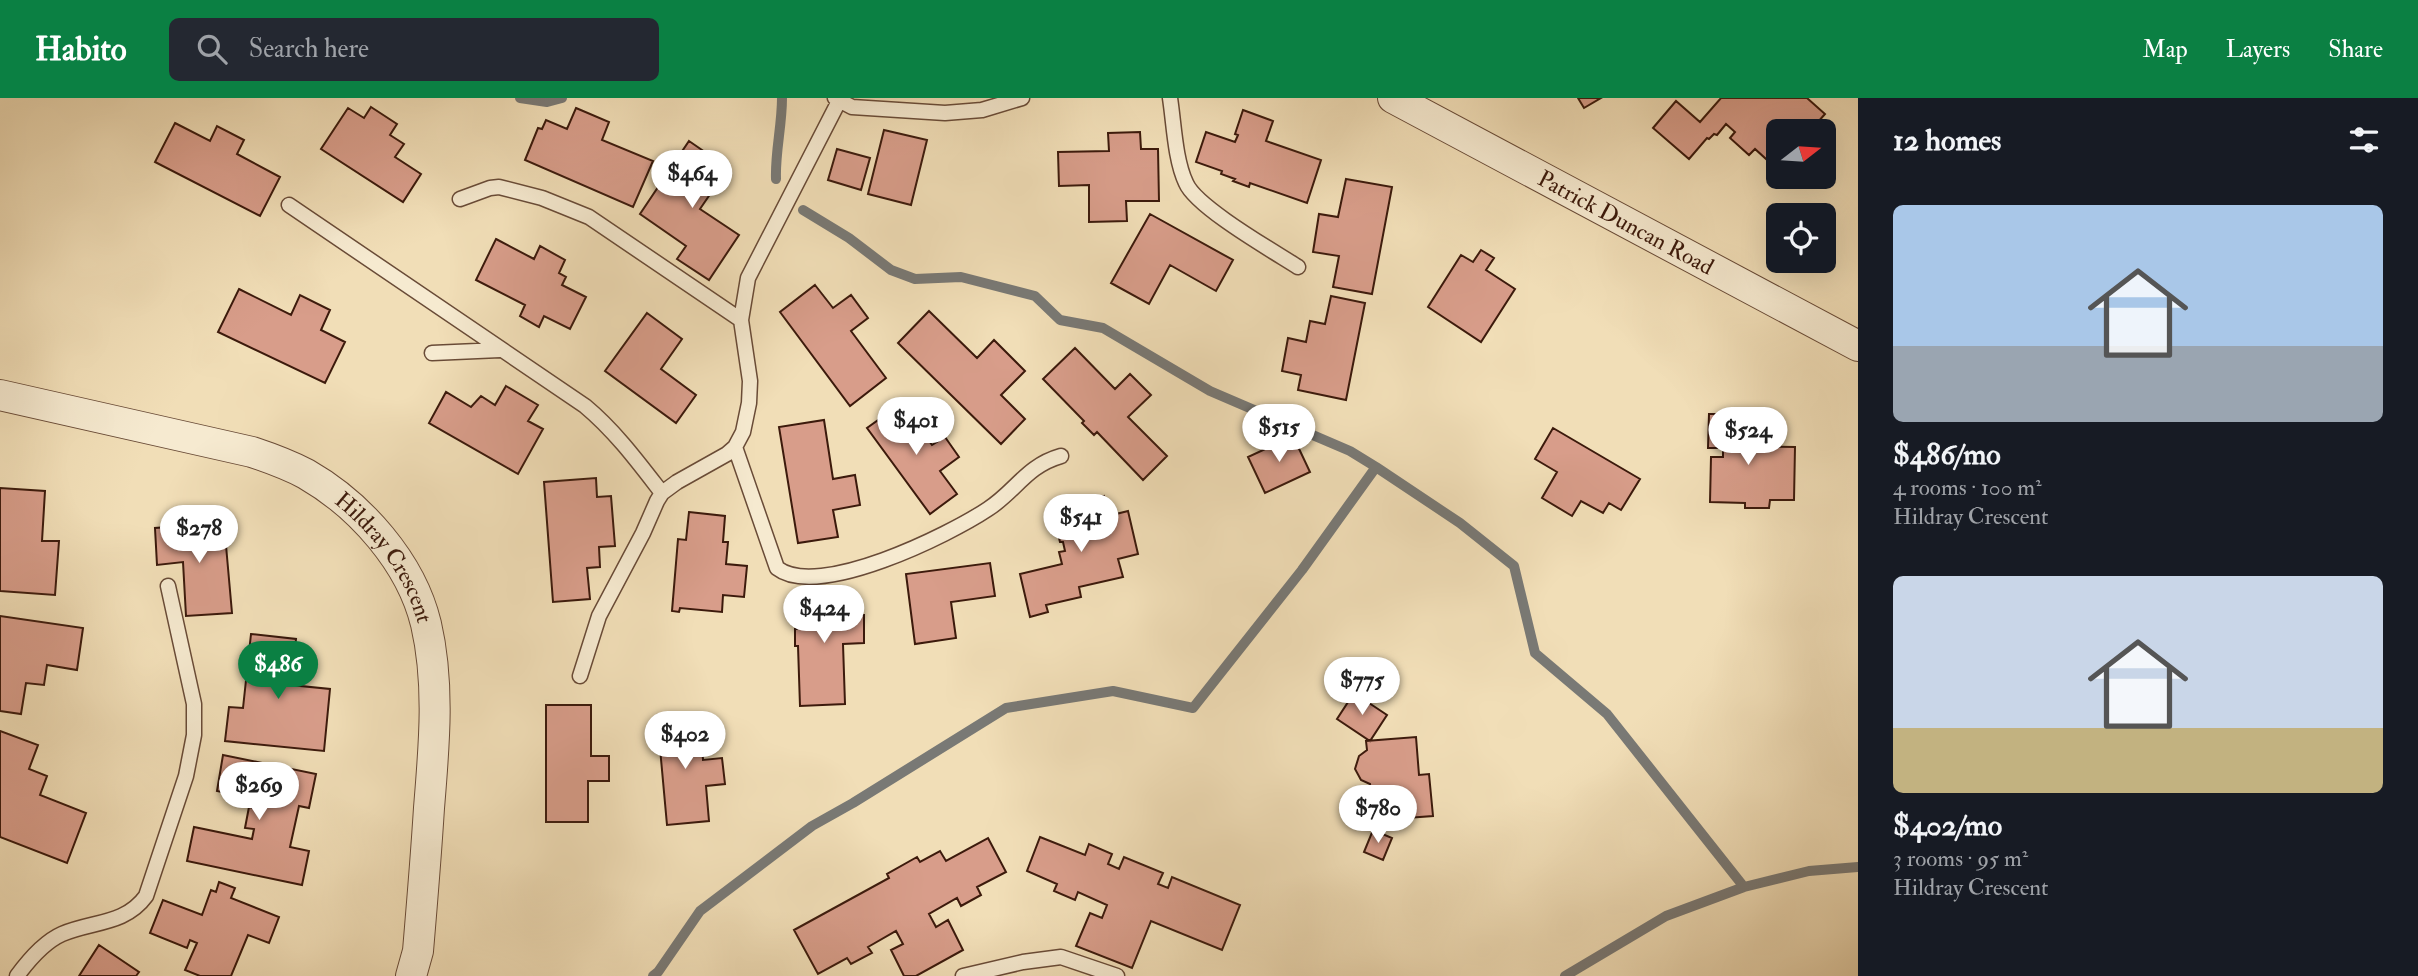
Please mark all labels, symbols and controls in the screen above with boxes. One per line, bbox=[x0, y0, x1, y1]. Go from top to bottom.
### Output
search box bbox=[169, 18, 659, 81]
text: Habito bbox=[35, 29, 127, 70]
icon: search bbox=[193, 30, 231, 68]
text: Search here bbox=[249, 33, 369, 65]
text: Map bbox=[2143, 34, 2188, 65]
text: Layers bbox=[2226, 34, 2290, 65]
text: Share bbox=[2328, 34, 2383, 65]
north arrow bbox=[1766, 119, 1836, 189]
map controls bbox=[1766, 119, 1836, 273]
icon: filters bbox=[2345, 121, 2383, 159]
text: 12 homes bbox=[1893, 122, 2001, 159]
pin: $464 bbox=[651, 150, 733, 210]
text: $464 bbox=[667, 158, 717, 187]
street label: Patrick Duncan Road bbox=[1533, 163, 1719, 281]
button: locate bbox=[1766, 203, 1836, 273]
icon: home bbox=[2075, 250, 2201, 376]
pin: $401 bbox=[875, 398, 957, 457]
pin: $515 bbox=[1238, 404, 1320, 464]
text: $401 bbox=[893, 405, 939, 434]
pin: $524 bbox=[1707, 408, 1789, 467]
text: $515 bbox=[1258, 412, 1300, 441]
text: $524 bbox=[1724, 415, 1772, 444]
text: $486/mo bbox=[1893, 436, 2001, 473]
text: 4 rooms · 100 m² bbox=[1893, 473, 2042, 502]
street label: Hildray Crescent bbox=[329, 485, 440, 626]
pin: $541 bbox=[1040, 494, 1122, 554]
text: $541 bbox=[1059, 502, 1103, 531]
text: Hildray Crescent bbox=[1893, 502, 2049, 531]
pin: $278 bbox=[158, 505, 240, 565]
text: $278 bbox=[176, 513, 222, 542]
pin: $424 bbox=[783, 586, 865, 645]
text: $424 bbox=[799, 593, 849, 622]
icon: home bbox=[2075, 621, 2201, 747]
pin: $486 bbox=[237, 642, 319, 701]
text: $486 bbox=[254, 649, 302, 678]
pin: $775 bbox=[1321, 658, 1403, 717]
text: $775 bbox=[1340, 665, 1384, 694]
pin: $402 bbox=[644, 712, 726, 771]
text: $402 bbox=[661, 719, 709, 748]
pin: $269 bbox=[218, 762, 300, 822]
text: $269 bbox=[235, 770, 283, 799]
pin: $780 bbox=[1337, 786, 1419, 845]
text: $780 bbox=[1355, 793, 1401, 822]
text: $402/mo bbox=[1893, 807, 2002, 844]
text: 3 rooms · 95 m² bbox=[1893, 844, 2028, 873]
text: Hildray Crescent bbox=[1893, 873, 2049, 902]

